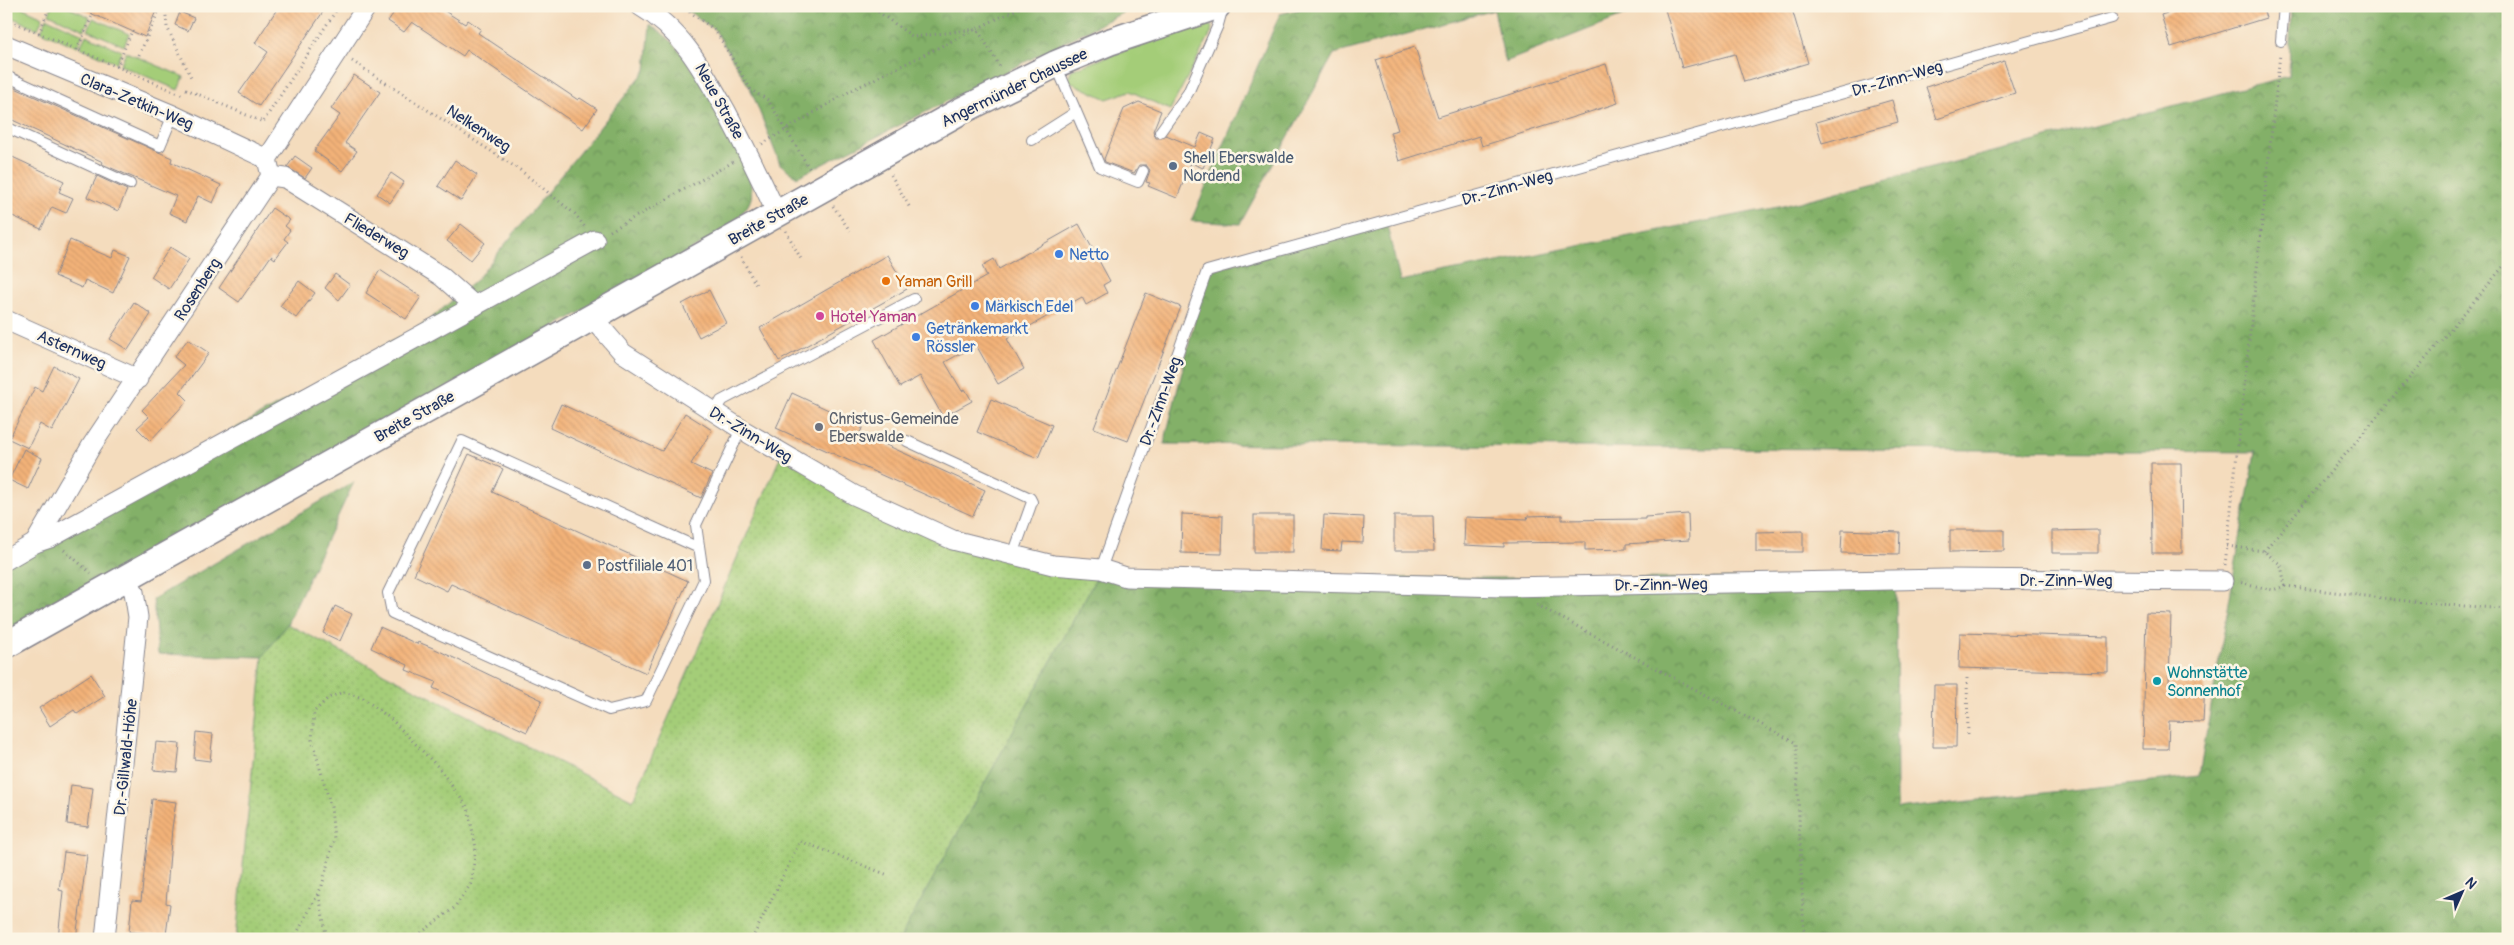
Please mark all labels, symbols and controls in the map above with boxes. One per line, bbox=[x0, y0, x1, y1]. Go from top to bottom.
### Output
street label: Angermünder Chaussee bbox=[938, 44, 1091, 132]
street label: Dr.-Zinn-Weg bbox=[1850, 56, 1945, 101]
street label: Neue Straße bbox=[690, 60, 748, 143]
street label: Clara-Zetkin-Weg bbox=[77, 69, 196, 135]
street label: Nelkenweg bbox=[443, 101, 514, 157]
place label: Shell Eberswalde Nordend bbox=[1183, 148, 1294, 186]
marker: Shell Eberswalde Nordend bbox=[1167, 160, 1179, 172]
street label: Dr.-Zinn-Weg bbox=[1460, 165, 1555, 210]
street label: Breite Straße bbox=[725, 190, 812, 250]
street label: Fliederweg bbox=[340, 209, 413, 263]
place label: Netto bbox=[1069, 245, 1110, 265]
marker: Netto bbox=[1053, 248, 1065, 260]
street label: Rosenberg bbox=[170, 254, 226, 325]
place label: Yaman Grill bbox=[895, 272, 973, 292]
marker: Yaman Grill bbox=[880, 275, 892, 287]
place label: Märkisch Edel bbox=[985, 297, 1074, 317]
marker: Märkisch Edel bbox=[969, 300, 981, 312]
place label: Hotel Yaman bbox=[830, 307, 917, 327]
marker: Hotel Yaman bbox=[814, 310, 826, 322]
place label: Getränkemarkt Rössler bbox=[926, 319, 1029, 357]
street label: Asternweg bbox=[34, 326, 109, 374]
marker: Getränkemarkt Rössler bbox=[910, 331, 922, 343]
street label: Dr.-Zinn-Weg bbox=[1136, 354, 1186, 449]
street label: Breite Straße bbox=[371, 387, 458, 447]
street label: Dr.-Zinn-Weg bbox=[705, 402, 796, 467]
place label: Christus-Gemeinde Eberswalde bbox=[829, 409, 959, 447]
marker: Christus-Gemeinde Eberswalde bbox=[813, 421, 825, 433]
place label: Postfiliale 401 bbox=[597, 556, 693, 576]
marker: Postfiliale 401 bbox=[581, 559, 593, 571]
street label: Dr.-Zinn-Weg bbox=[2019, 571, 2113, 591]
street label: Dr.-Zinn-Weg bbox=[1614, 574, 1708, 596]
place label: Wohnstätte Sonnenhof bbox=[2167, 663, 2248, 701]
marker: Wohnstätte Sonnenhof bbox=[2151, 675, 2163, 687]
street label: Dr.-Gillwald-Höhe bbox=[110, 698, 142, 816]
north arrow bbox=[2436, 868, 2486, 918]
text: N bbox=[2461, 874, 2480, 893]

